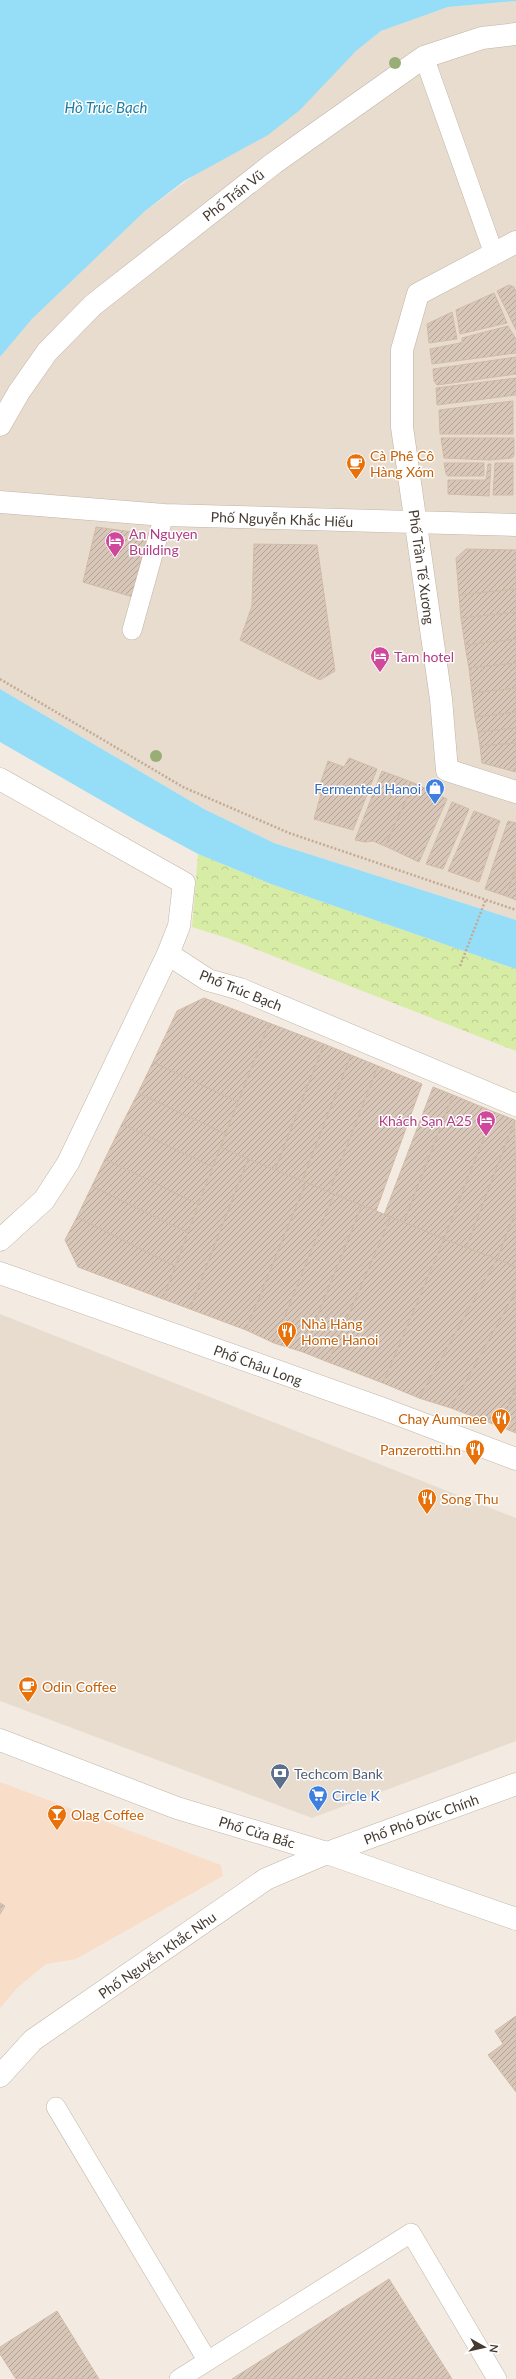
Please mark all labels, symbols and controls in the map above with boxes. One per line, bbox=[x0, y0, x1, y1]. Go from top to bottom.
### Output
water label: Hồ Trúc Bạch bbox=[65, 98, 147, 116]
street label: Phố Trấn Vũ bbox=[199, 166, 267, 224]
place label: Cà Phê Cô Hàng Xóm bbox=[370, 447, 434, 480]
cafe icon: Cà Phê Cô Hàng Xóm bbox=[345, 452, 367, 480]
street label: Phố Nguyễn Khắc Hiếu bbox=[210, 508, 354, 530]
street label: Phố Trần Tế Xương bbox=[406, 509, 438, 625]
place label: An Nguyen Building bbox=[129, 525, 198, 558]
hotel icon: An Nguyen Building bbox=[104, 530, 126, 558]
hotel icon: Tam hotel bbox=[369, 645, 391, 673]
place label: Tam hotel bbox=[394, 648, 454, 665]
shop icon: Fermented Hanoi bbox=[424, 777, 446, 805]
place label: Fermented Hanoi bbox=[314, 780, 421, 797]
street label: Phố Trúc Bạch bbox=[197, 966, 285, 1014]
hotel icon: Khách Sạn A25 bbox=[475, 1109, 497, 1137]
place label: Khách Sạn A25 bbox=[379, 1112, 472, 1129]
place label: Nhà Hàng Home Hanoi bbox=[301, 1315, 378, 1348]
restaurant icon: Nhà Hàng Home Hanoi bbox=[276, 1320, 298, 1348]
street label: Phố Châu Long bbox=[211, 1341, 305, 1389]
restaurant icon: Chay Aummee bbox=[490, 1407, 512, 1435]
place label: Chay Aummee bbox=[398, 1410, 487, 1427]
restaurant icon: Panzerotti.hn bbox=[464, 1438, 486, 1466]
place label: Panzerotti.hn bbox=[380, 1441, 461, 1458]
restaurant icon: Song Thu bbox=[416, 1487, 438, 1515]
place label: Song Thu bbox=[441, 1490, 499, 1507]
cafe icon: Odin Coffee bbox=[17, 1675, 39, 1703]
place label: Odin Coffee bbox=[42, 1678, 117, 1695]
bank icon: Techcom Bank bbox=[269, 1762, 291, 1790]
place label: Techcom Bank bbox=[294, 1765, 384, 1782]
supermarket icon: Circle K bbox=[307, 1784, 329, 1812]
place label: Circle K bbox=[332, 1787, 380, 1804]
street label: Phố Phó Đức Chính bbox=[361, 1790, 481, 1848]
bar icon: Olag Coffee bbox=[46, 1803, 68, 1831]
place label: Olag Coffee bbox=[71, 1806, 144, 1823]
street label: Phố Cửa Bắc bbox=[217, 1812, 298, 1852]
street label: Phố Nguyễn Khắc Nhu bbox=[95, 1908, 219, 2002]
north arrow bbox=[464, 2327, 504, 2367]
text: N bbox=[487, 2343, 501, 2354]

